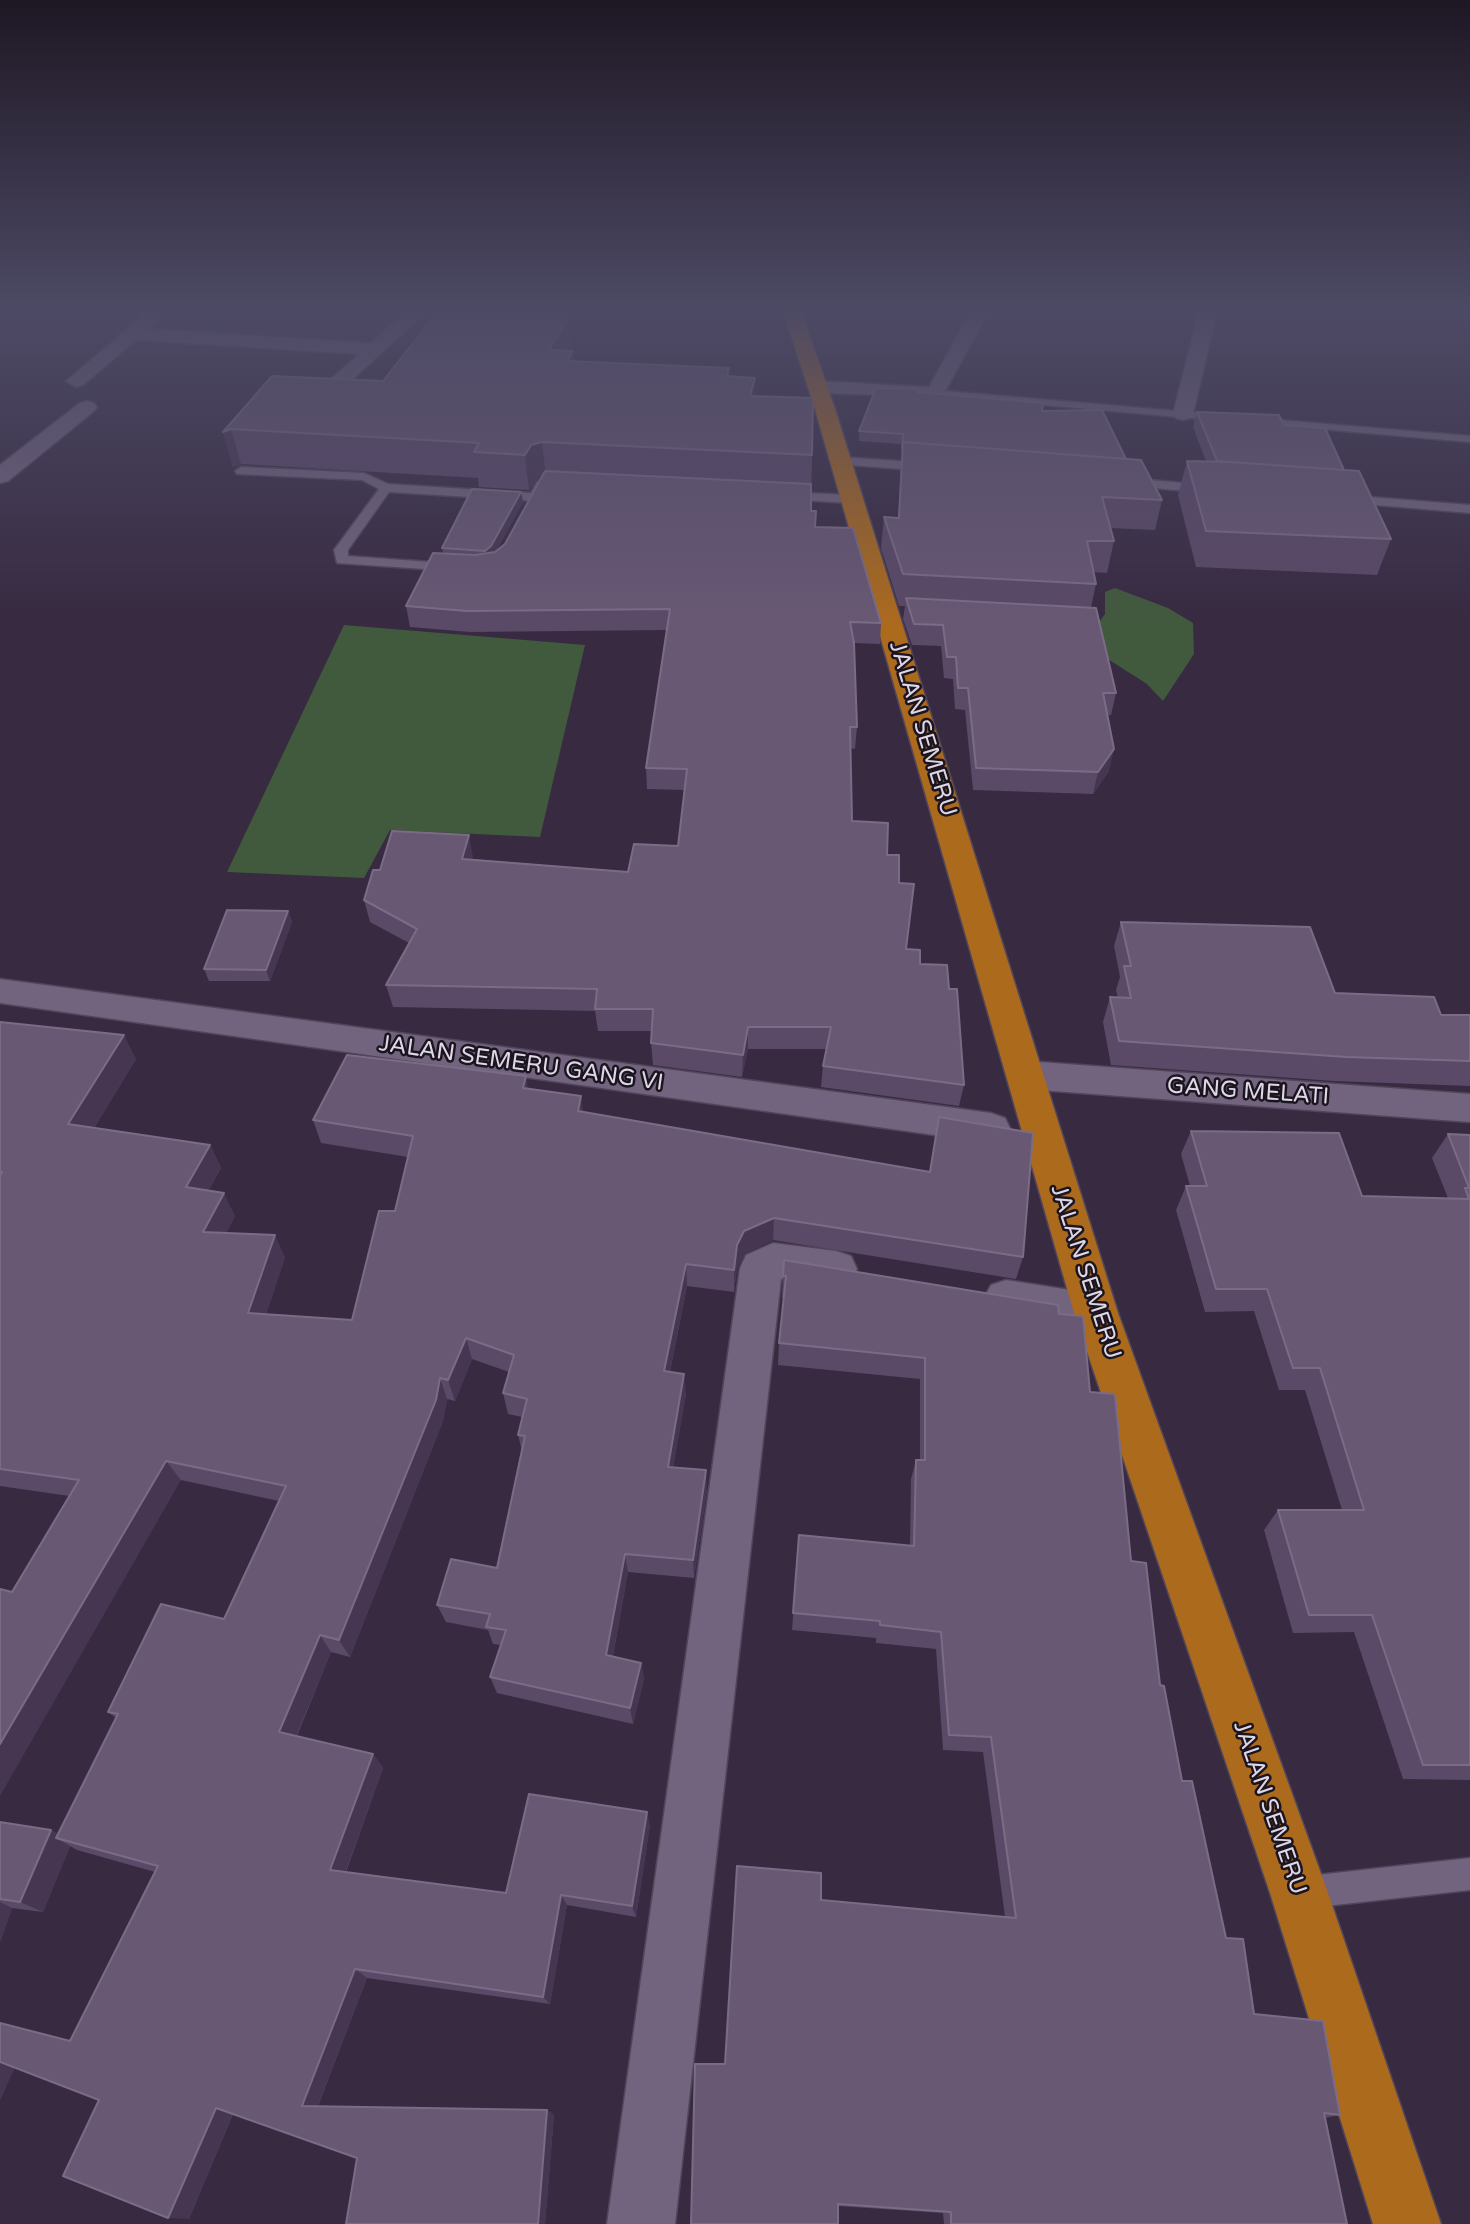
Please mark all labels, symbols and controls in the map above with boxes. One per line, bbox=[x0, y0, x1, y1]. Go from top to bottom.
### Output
street label: JALAN SEMERU bbox=[882, 638, 962, 820]
street label: JALAN SEMERU GANG VI bbox=[377, 1030, 665, 1098]
street label: GANG MELATI bbox=[1166, 1073, 1330, 1111]
street label: JALAN SEMERU bbox=[1044, 1181, 1126, 1363]
street label: JALAN SEMERU bbox=[1226, 1718, 1312, 1898]

